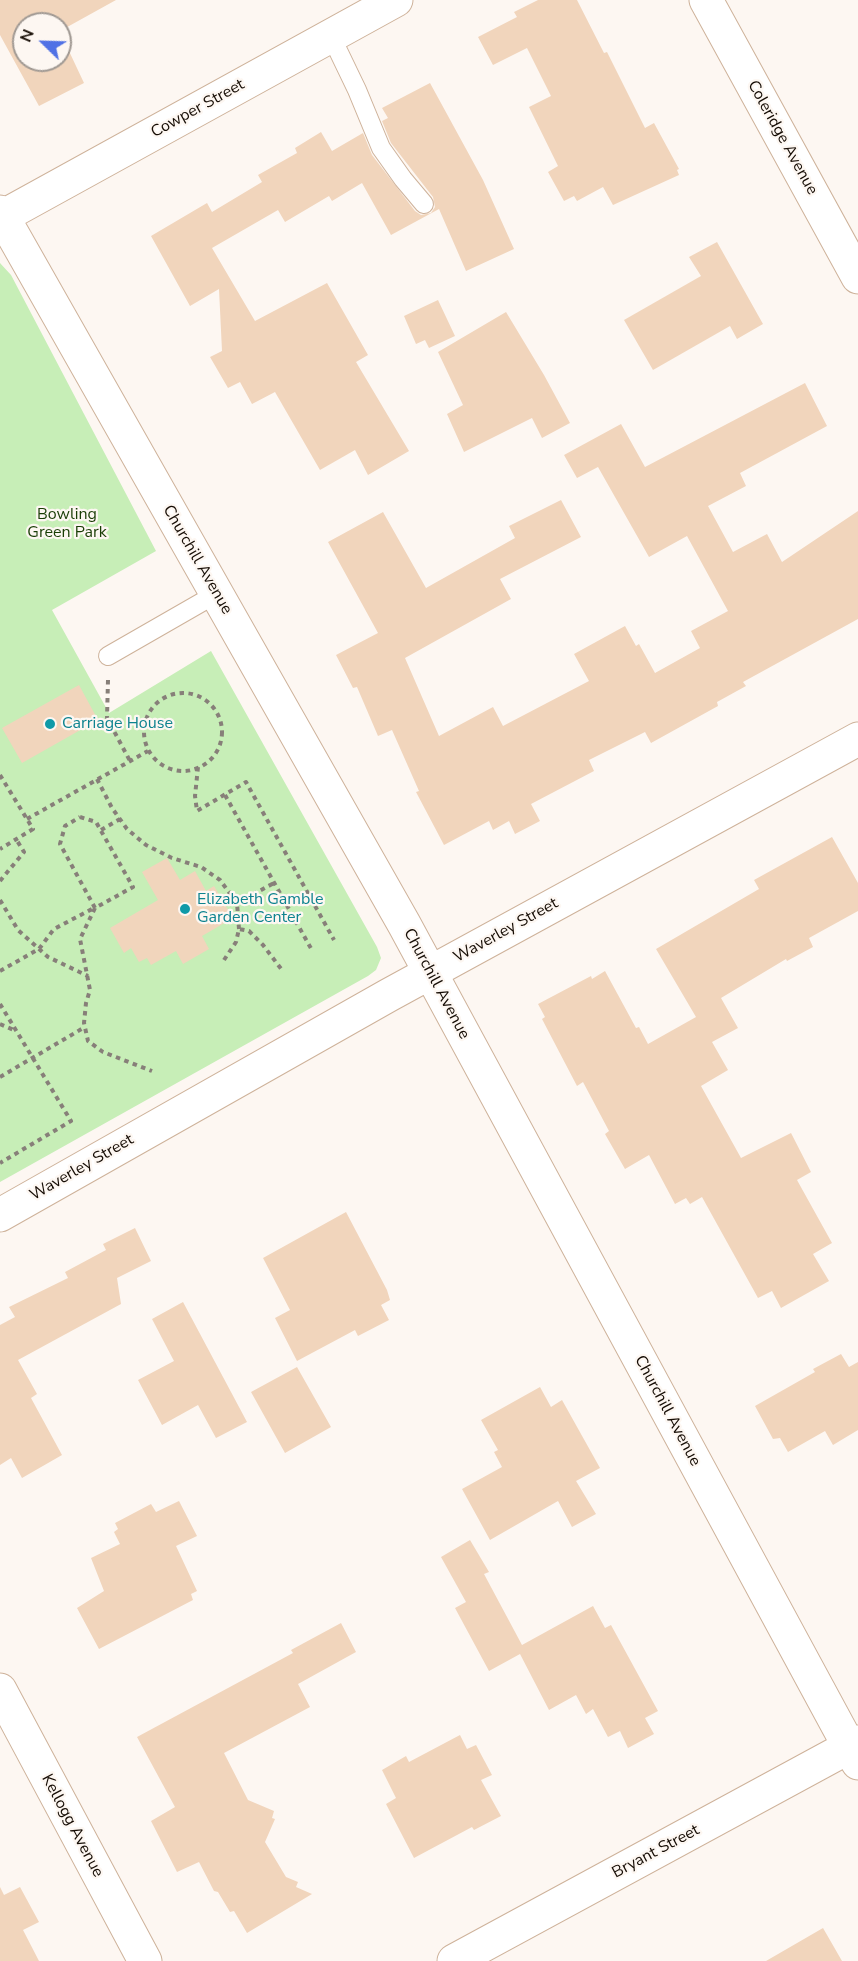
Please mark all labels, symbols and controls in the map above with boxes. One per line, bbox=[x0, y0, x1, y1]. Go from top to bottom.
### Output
north arrow bbox=[12, 12, 72, 72]
text: N bbox=[15, 26, 40, 46]
street label: Cowper Street bbox=[148, 75, 248, 143]
street label: Coleridge Avenue bbox=[743, 78, 821, 198]
street label: Churchill Avenue bbox=[158, 502, 236, 618]
park label: Bowling Green Park bbox=[27, 505, 107, 543]
place label: Carriage House bbox=[62, 714, 173, 734]
marker: Carriage House bbox=[43, 717, 57, 731]
place label: Elizabeth Gamble Garden Center bbox=[197, 890, 324, 928]
street label: Waverley Street bbox=[450, 894, 562, 968]
marker: Elizabeth Gamble Garden Center bbox=[178, 902, 192, 916]
street label: Churchill Avenue bbox=[399, 925, 473, 1043]
street label: Waverley Street bbox=[27, 1131, 137, 1205]
street label: Churchill Avenue bbox=[630, 1352, 704, 1470]
street label: Kellogg Avenue bbox=[37, 1771, 107, 1881]
street label: Bryant Street bbox=[609, 1821, 703, 1883]

